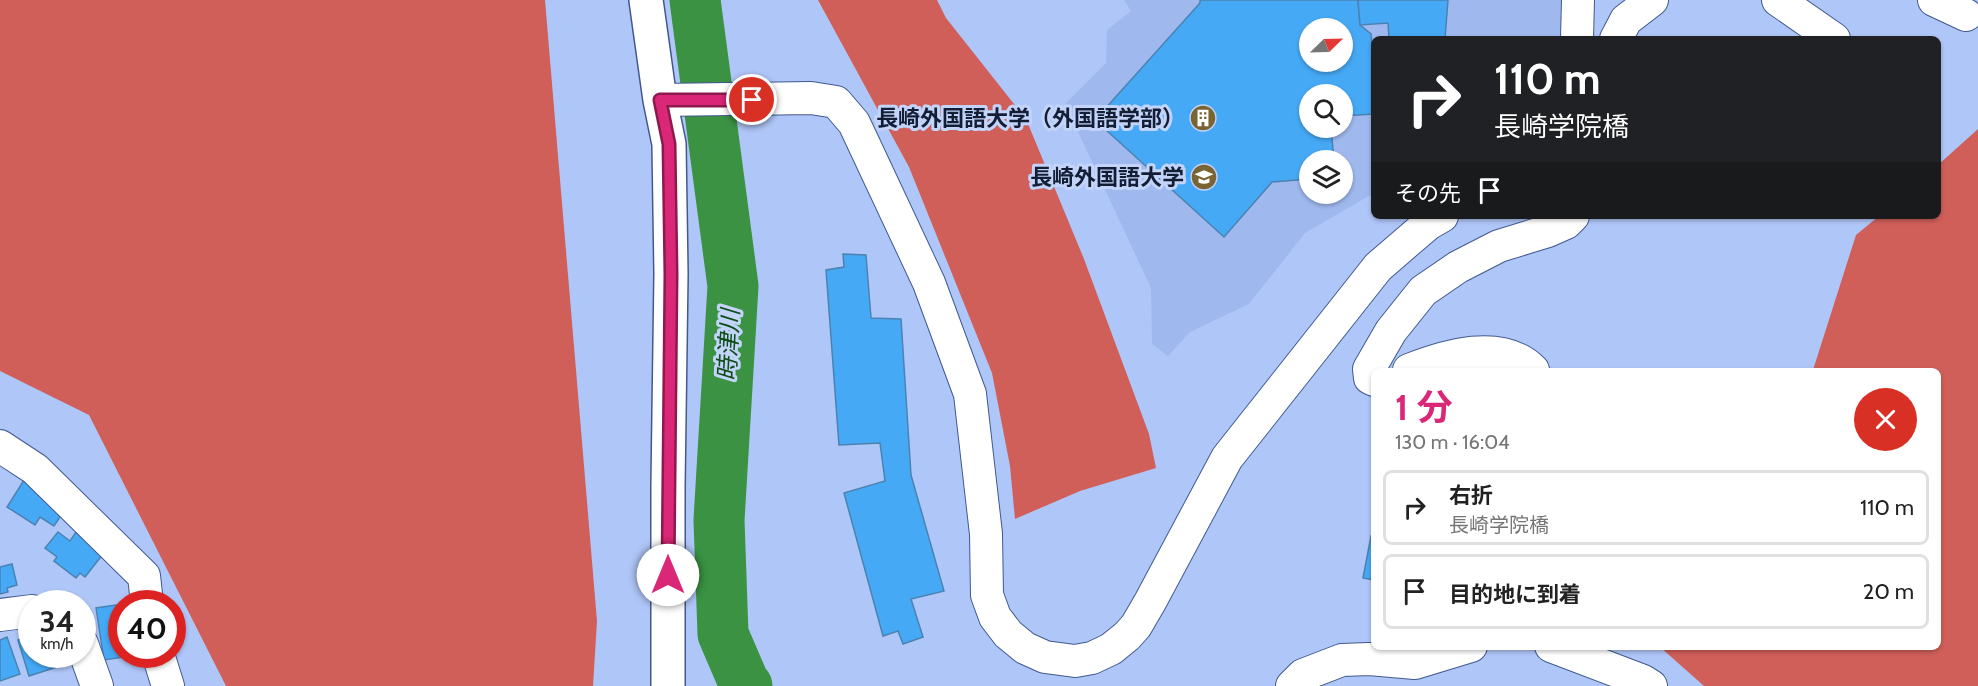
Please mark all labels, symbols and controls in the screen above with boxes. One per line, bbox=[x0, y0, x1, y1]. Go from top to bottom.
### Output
north arrow bbox=[1299, 18, 1353, 72]
map controls bbox=[1299, 18, 1353, 204]
text: 110 m bbox=[1494, 53, 1601, 105]
icon: right bbox=[1395, 60, 1473, 138]
pin bbox=[726, 74, 777, 125]
icon: arrive bbox=[735, 83, 768, 116]
button: search bbox=[1299, 84, 1353, 138]
building icon: 長崎外国語大学（外国語学部） bbox=[1188, 103, 1218, 133]
place label: 長崎外国語大学（外国語学部） bbox=[876, 105, 1184, 132]
text: 長崎学院橋 bbox=[1494, 110, 1629, 143]
button: layers bbox=[1299, 150, 1353, 204]
school or university icon: 長崎外国語大学 bbox=[1189, 162, 1219, 192]
place label: 長崎外国語大学 bbox=[1030, 164, 1184, 191]
icon: arrive bbox=[1473, 174, 1506, 207]
text: その先 bbox=[1395, 180, 1461, 207]
water label: 時津川 bbox=[712, 305, 745, 382]
text: 1 分 bbox=[1395, 385, 1452, 429]
button: close bbox=[1854, 388, 1917, 451]
text: 130 m · 16:04 bbox=[1395, 430, 1510, 454]
text: 右折 bbox=[1449, 482, 1493, 509]
icon: right bbox=[1398, 491, 1431, 524]
text: 110 m bbox=[1860, 494, 1914, 521]
text: 長崎学院橋 bbox=[1449, 513, 1549, 537]
position arrow bbox=[636, 543, 700, 607]
icon: arrive bbox=[1398, 575, 1431, 608]
text: 20 m bbox=[1863, 578, 1914, 605]
text: 目的地に到着 bbox=[1449, 581, 1581, 608]
speed limit sign: 40 bbox=[108, 590, 186, 668]
text: 34 bbox=[40, 603, 74, 640]
text: km/h bbox=[41, 635, 73, 653]

